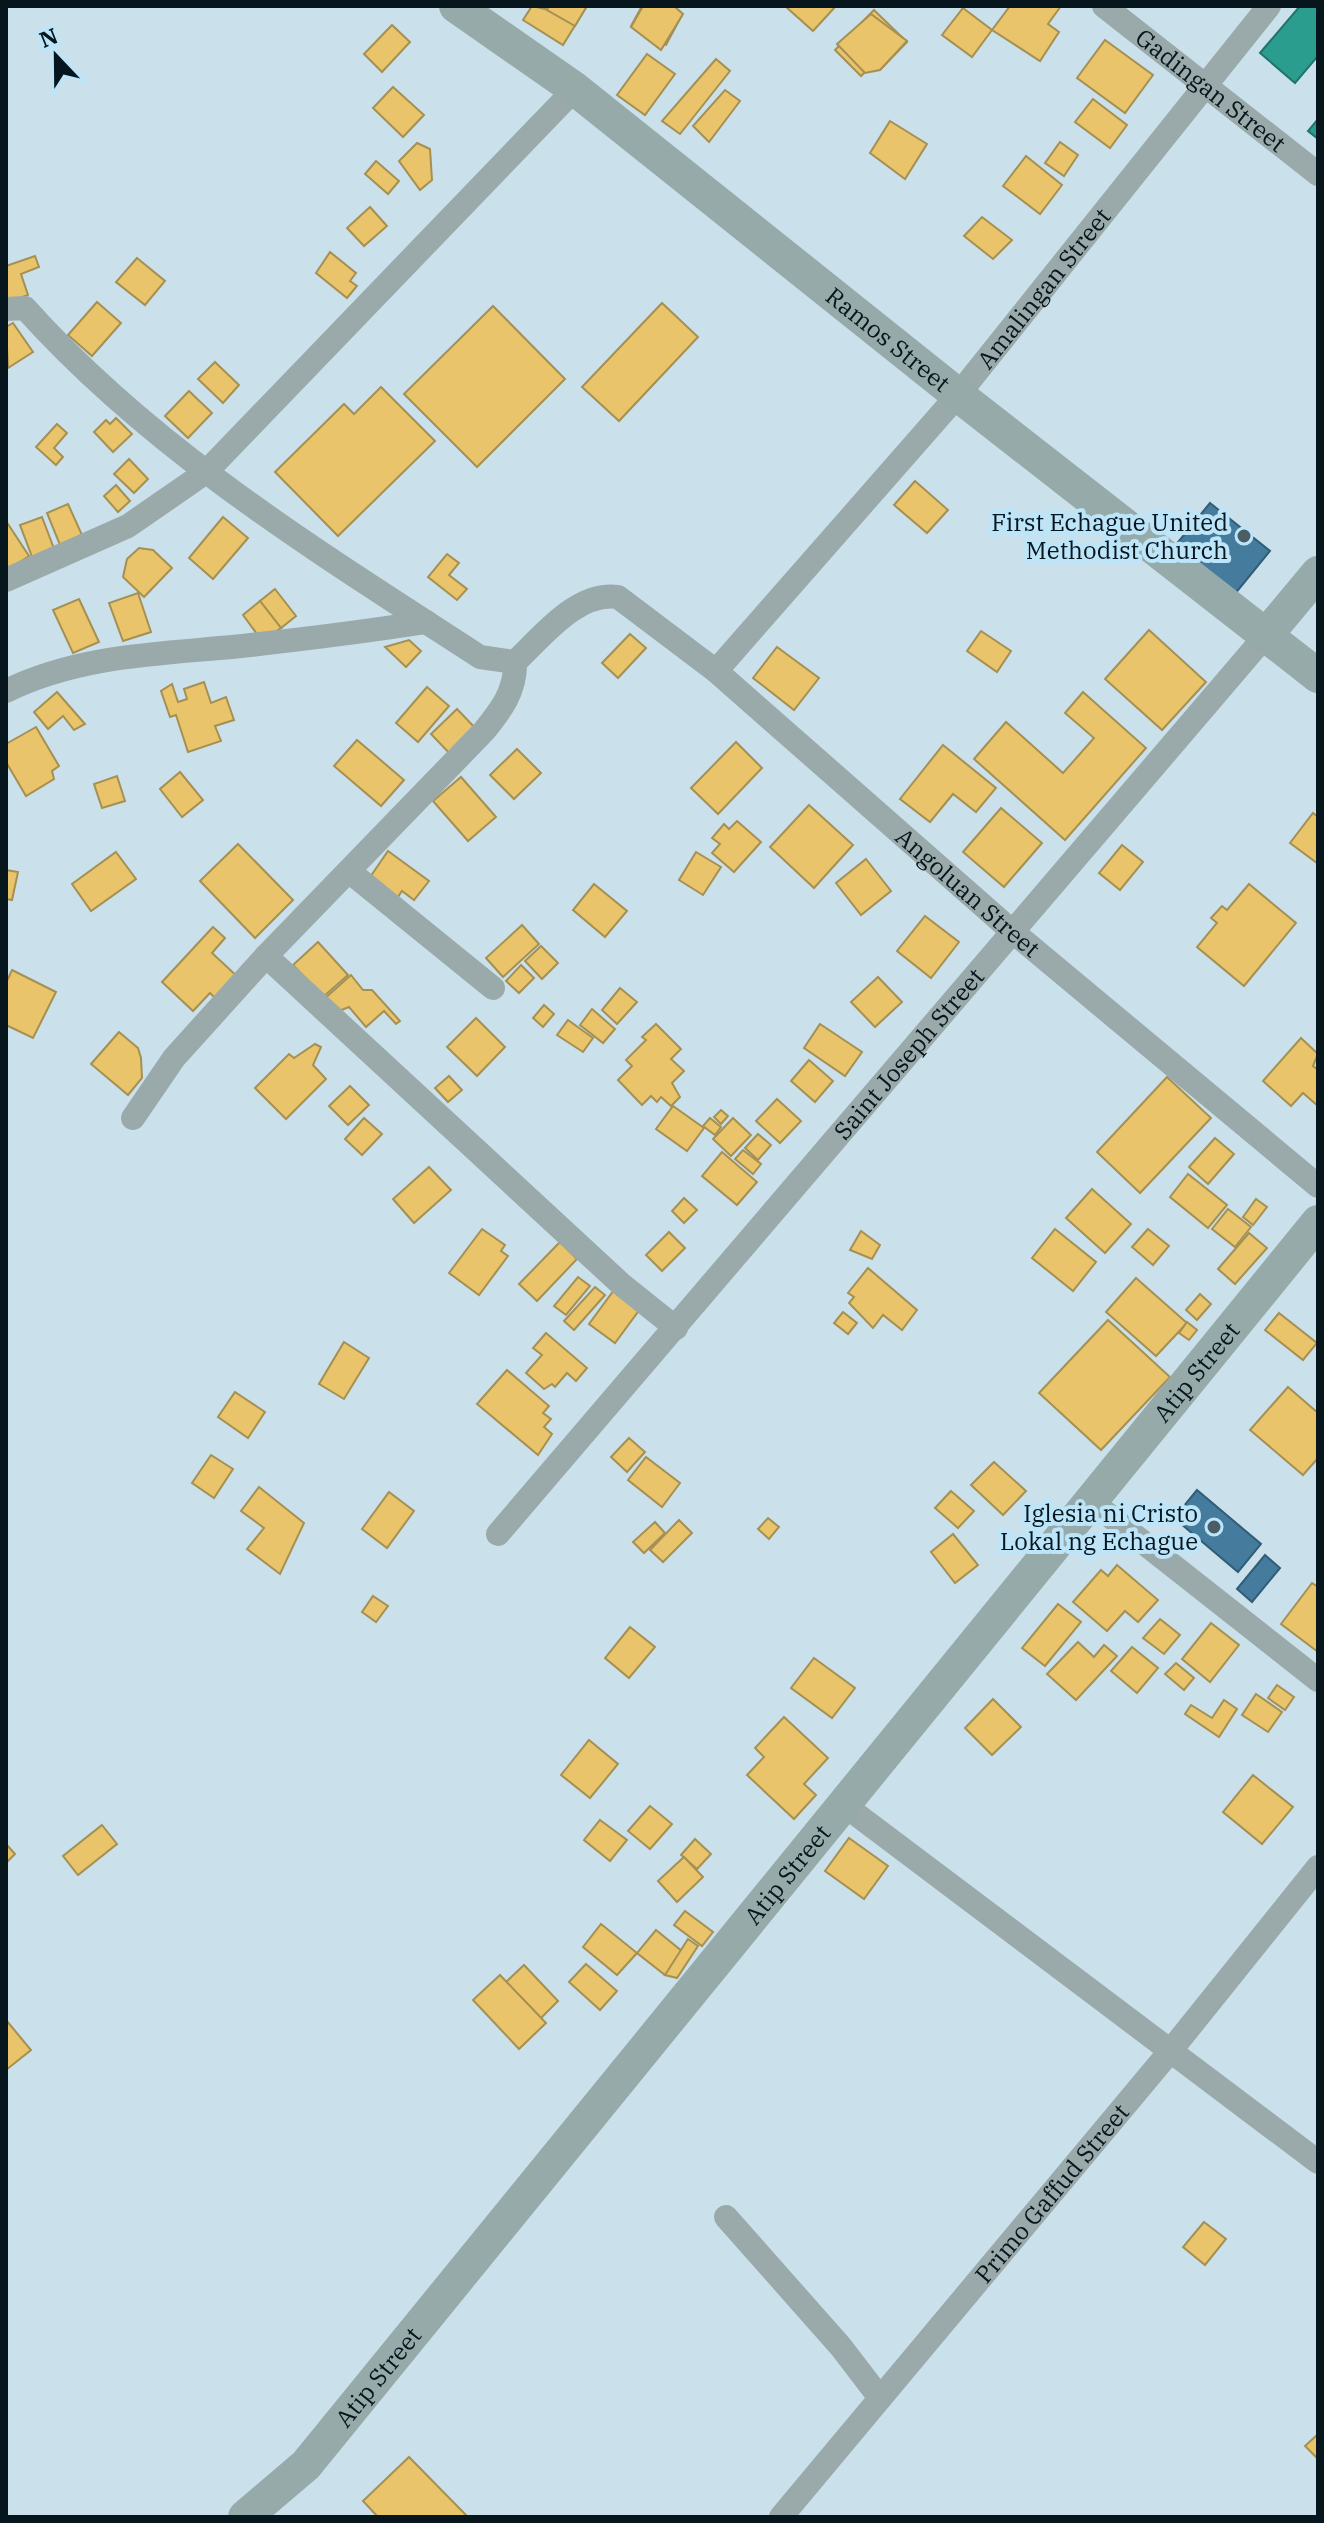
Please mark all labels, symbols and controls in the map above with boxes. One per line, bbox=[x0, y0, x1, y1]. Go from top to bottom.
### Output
north arrow bbox=[16, 16, 96, 96]
text: N bbox=[35, 20, 62, 54]
street label: Gadingan Street bbox=[1129, 21, 1293, 159]
street label: Amalingan Street bbox=[969, 201, 1118, 375]
street label: Ramos Street bbox=[819, 280, 957, 399]
place label: First Echague United Methodist Church bbox=[991, 506, 1228, 566]
marker: First Echague United Methodist Church bbox=[1235, 527, 1253, 545]
street label: Angoluan Street bbox=[889, 820, 1047, 964]
street label: Saint Joseph Street bbox=[826, 961, 991, 1146]
street label: Atip Street bbox=[1146, 1315, 1246, 1428]
place label: Iglesia ni Cristo Lokal ng Echague bbox=[1000, 1497, 1198, 1557]
marker: Iglesia ni Cristo Lokal ng Echague bbox=[1205, 1518, 1223, 1536]
street label: Atip Street bbox=[737, 1818, 837, 1931]
street label: Primo Gaffud Street bbox=[967, 2097, 1136, 2290]
street label: Atip Street bbox=[328, 2320, 428, 2433]

